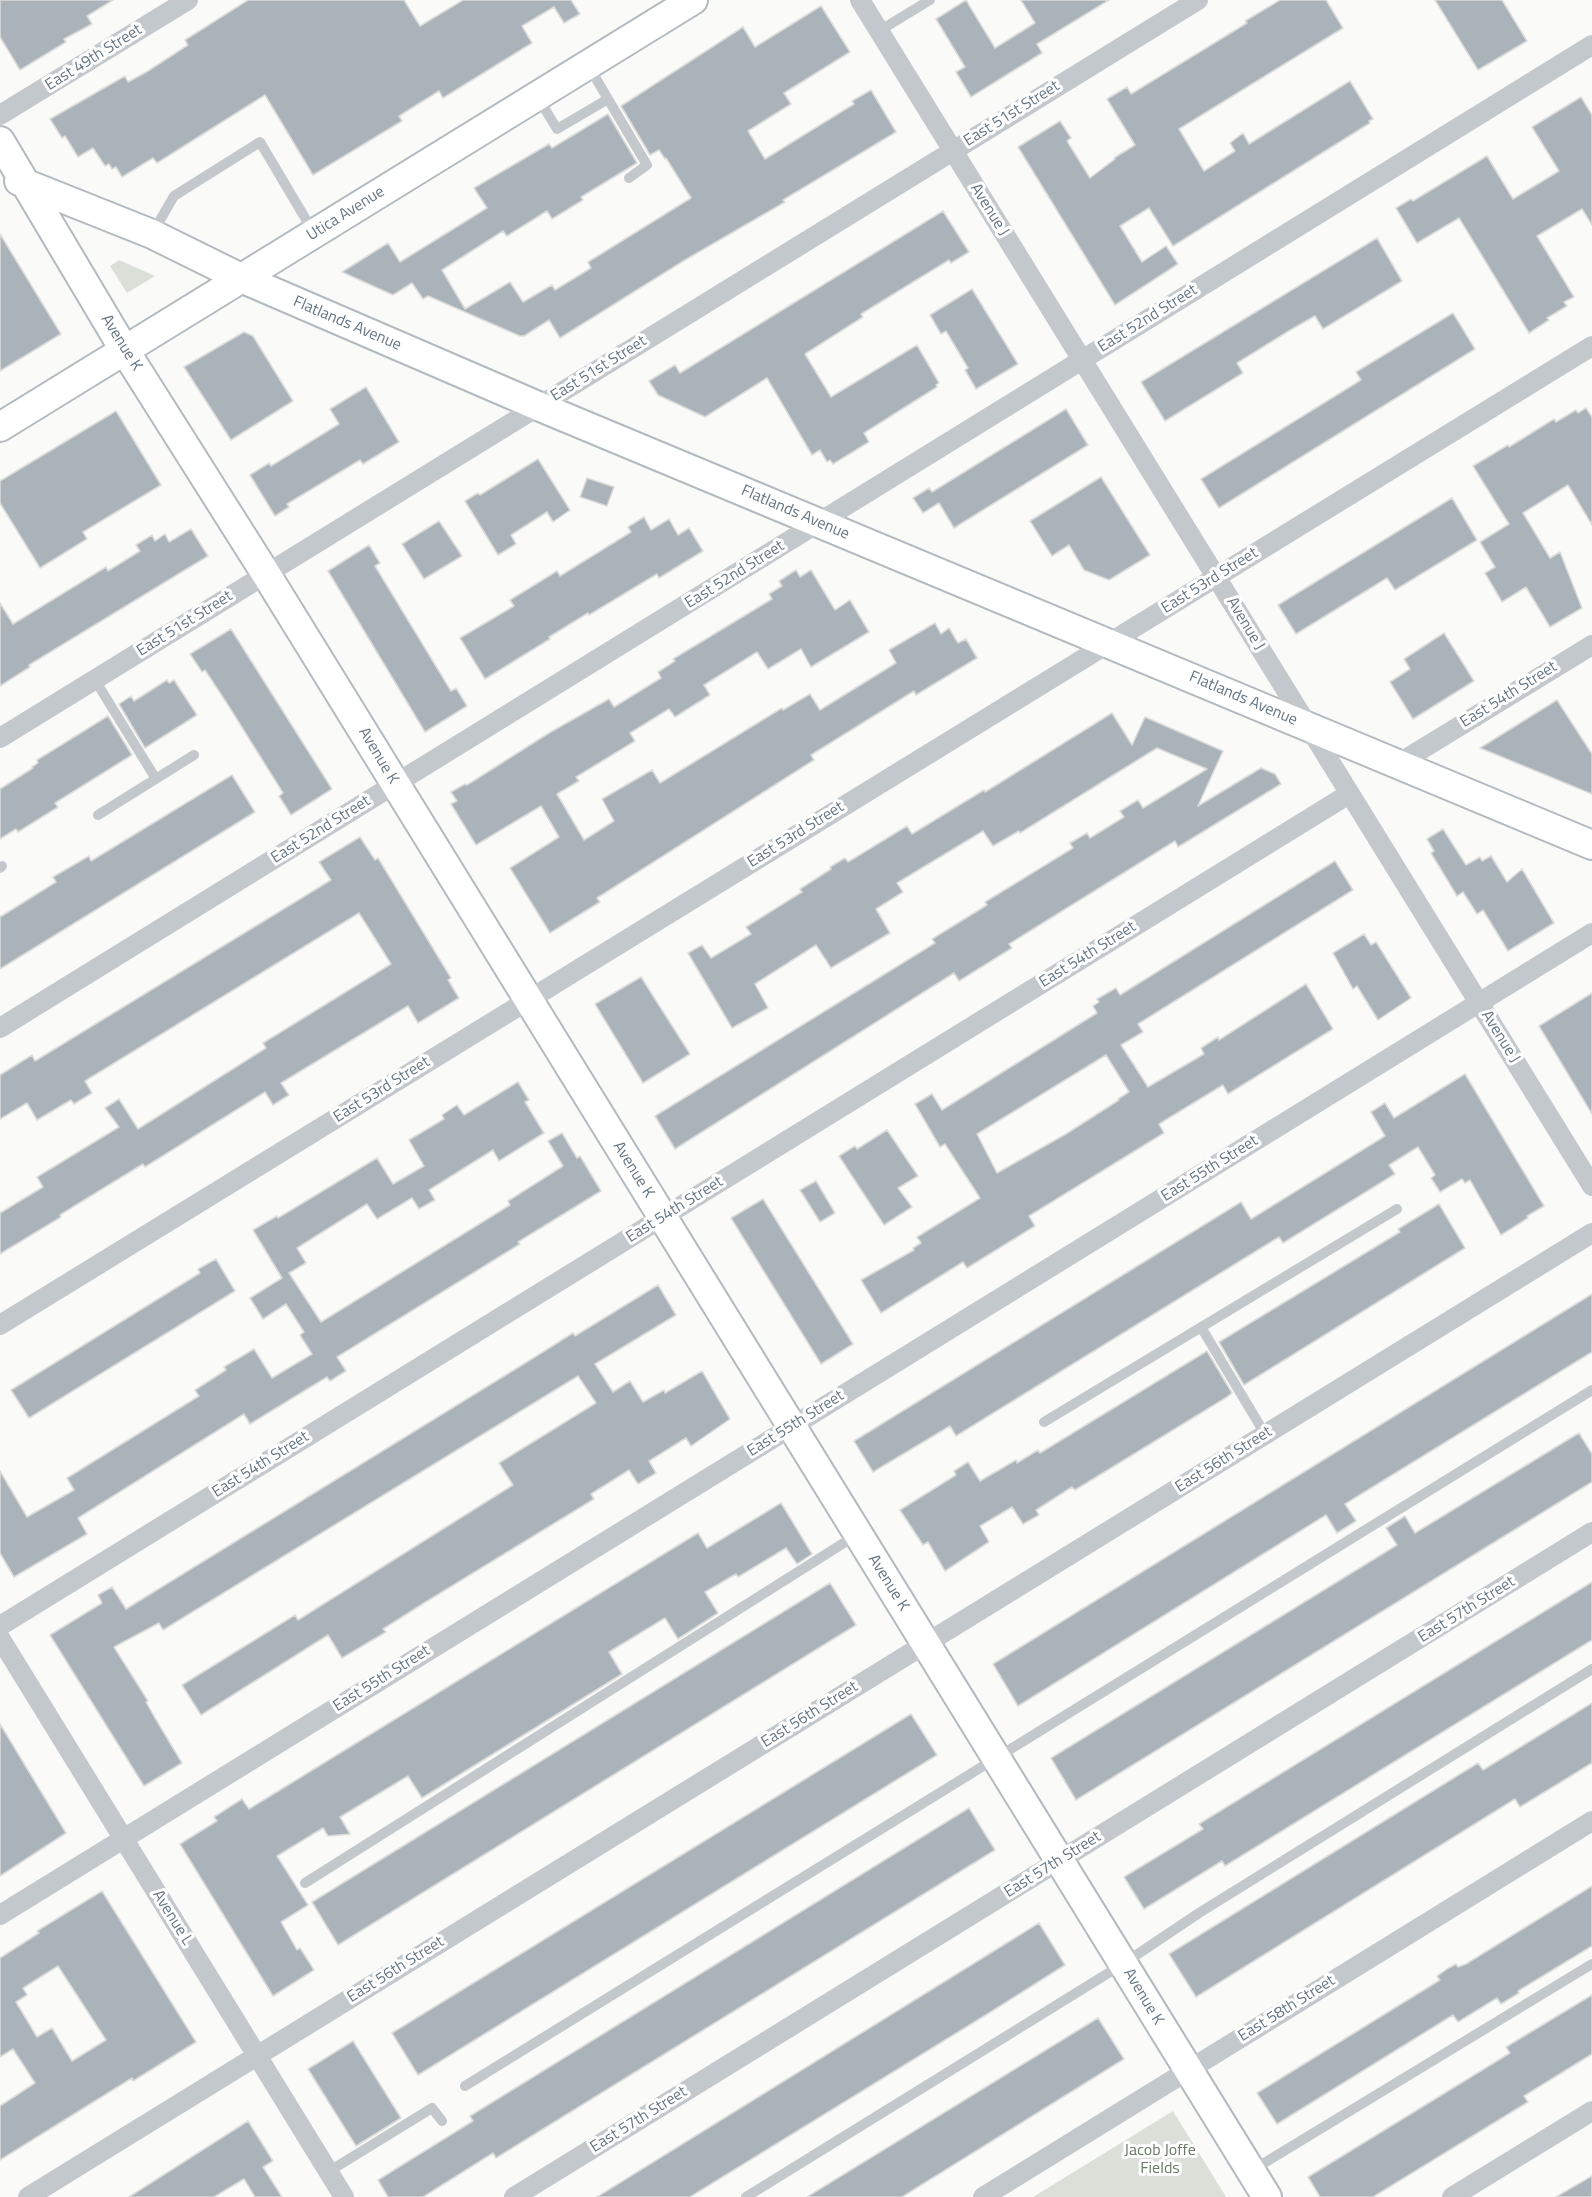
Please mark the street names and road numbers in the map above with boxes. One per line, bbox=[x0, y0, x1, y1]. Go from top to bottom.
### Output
street label: East 49th Street bbox=[42, 21, 146, 95]
street label: East 51st Street bbox=[961, 77, 1063, 151]
street label: Avenue J bbox=[965, 180, 1013, 240]
street label: Utica Avenue bbox=[304, 183, 388, 245]
street label: East 52nd Street bbox=[1095, 281, 1201, 357]
street label: Flatlands Avenue bbox=[290, 293, 404, 355]
street label: Avenue K bbox=[96, 311, 146, 375]
street label: East 51st Street bbox=[548, 332, 650, 406]
street label: Flatlands Avenue bbox=[738, 482, 852, 544]
street label: East 52nd Street bbox=[682, 537, 788, 613]
street label: East 53rd Street bbox=[1158, 544, 1262, 618]
street label: East 51st Street bbox=[134, 587, 236, 661]
street label: Avenue J bbox=[1222, 594, 1268, 654]
street label: East 54th Street bbox=[1457, 658, 1561, 732]
street label: Flatlands Avenue bbox=[1186, 668, 1300, 730]
street label: Avenue K bbox=[354, 724, 402, 788]
street label: East 52nd Street bbox=[268, 792, 374, 868]
street label: East 53rd Street bbox=[744, 798, 848, 872]
street label: East 54th Street bbox=[1036, 918, 1140, 992]
street label: Avenue J bbox=[1476, 1007, 1524, 1067]
street label: East 53rd Street bbox=[330, 1053, 434, 1127]
street label: East 55th Street bbox=[1158, 1132, 1262, 1206]
street label: Avenue K bbox=[608, 1138, 658, 1202]
street label: East 54th Street bbox=[623, 1173, 727, 1247]
street label: East 55th Street bbox=[744, 1387, 848, 1461]
street label: East 56th Street bbox=[1172, 1423, 1276, 1497]
street label: East 54th Street bbox=[209, 1428, 313, 1502]
street label: Avenue K bbox=[863, 1551, 913, 1615]
street label: East 57th Street bbox=[1415, 1573, 1519, 1647]
street label: East 55th Street bbox=[330, 1642, 434, 1716]
street label: East 56th Street bbox=[758, 1678, 862, 1752]
street label: East 57th Street bbox=[1001, 1828, 1105, 1902]
street label: Avenue L bbox=[148, 1887, 196, 1949]
street label: East 56th Street bbox=[344, 1933, 448, 2007]
street label: Avenue K bbox=[1119, 1965, 1167, 2029]
street label: East 58th Street bbox=[1235, 1972, 1339, 2046]
street label: East 57th Street bbox=[587, 2083, 691, 2157]

